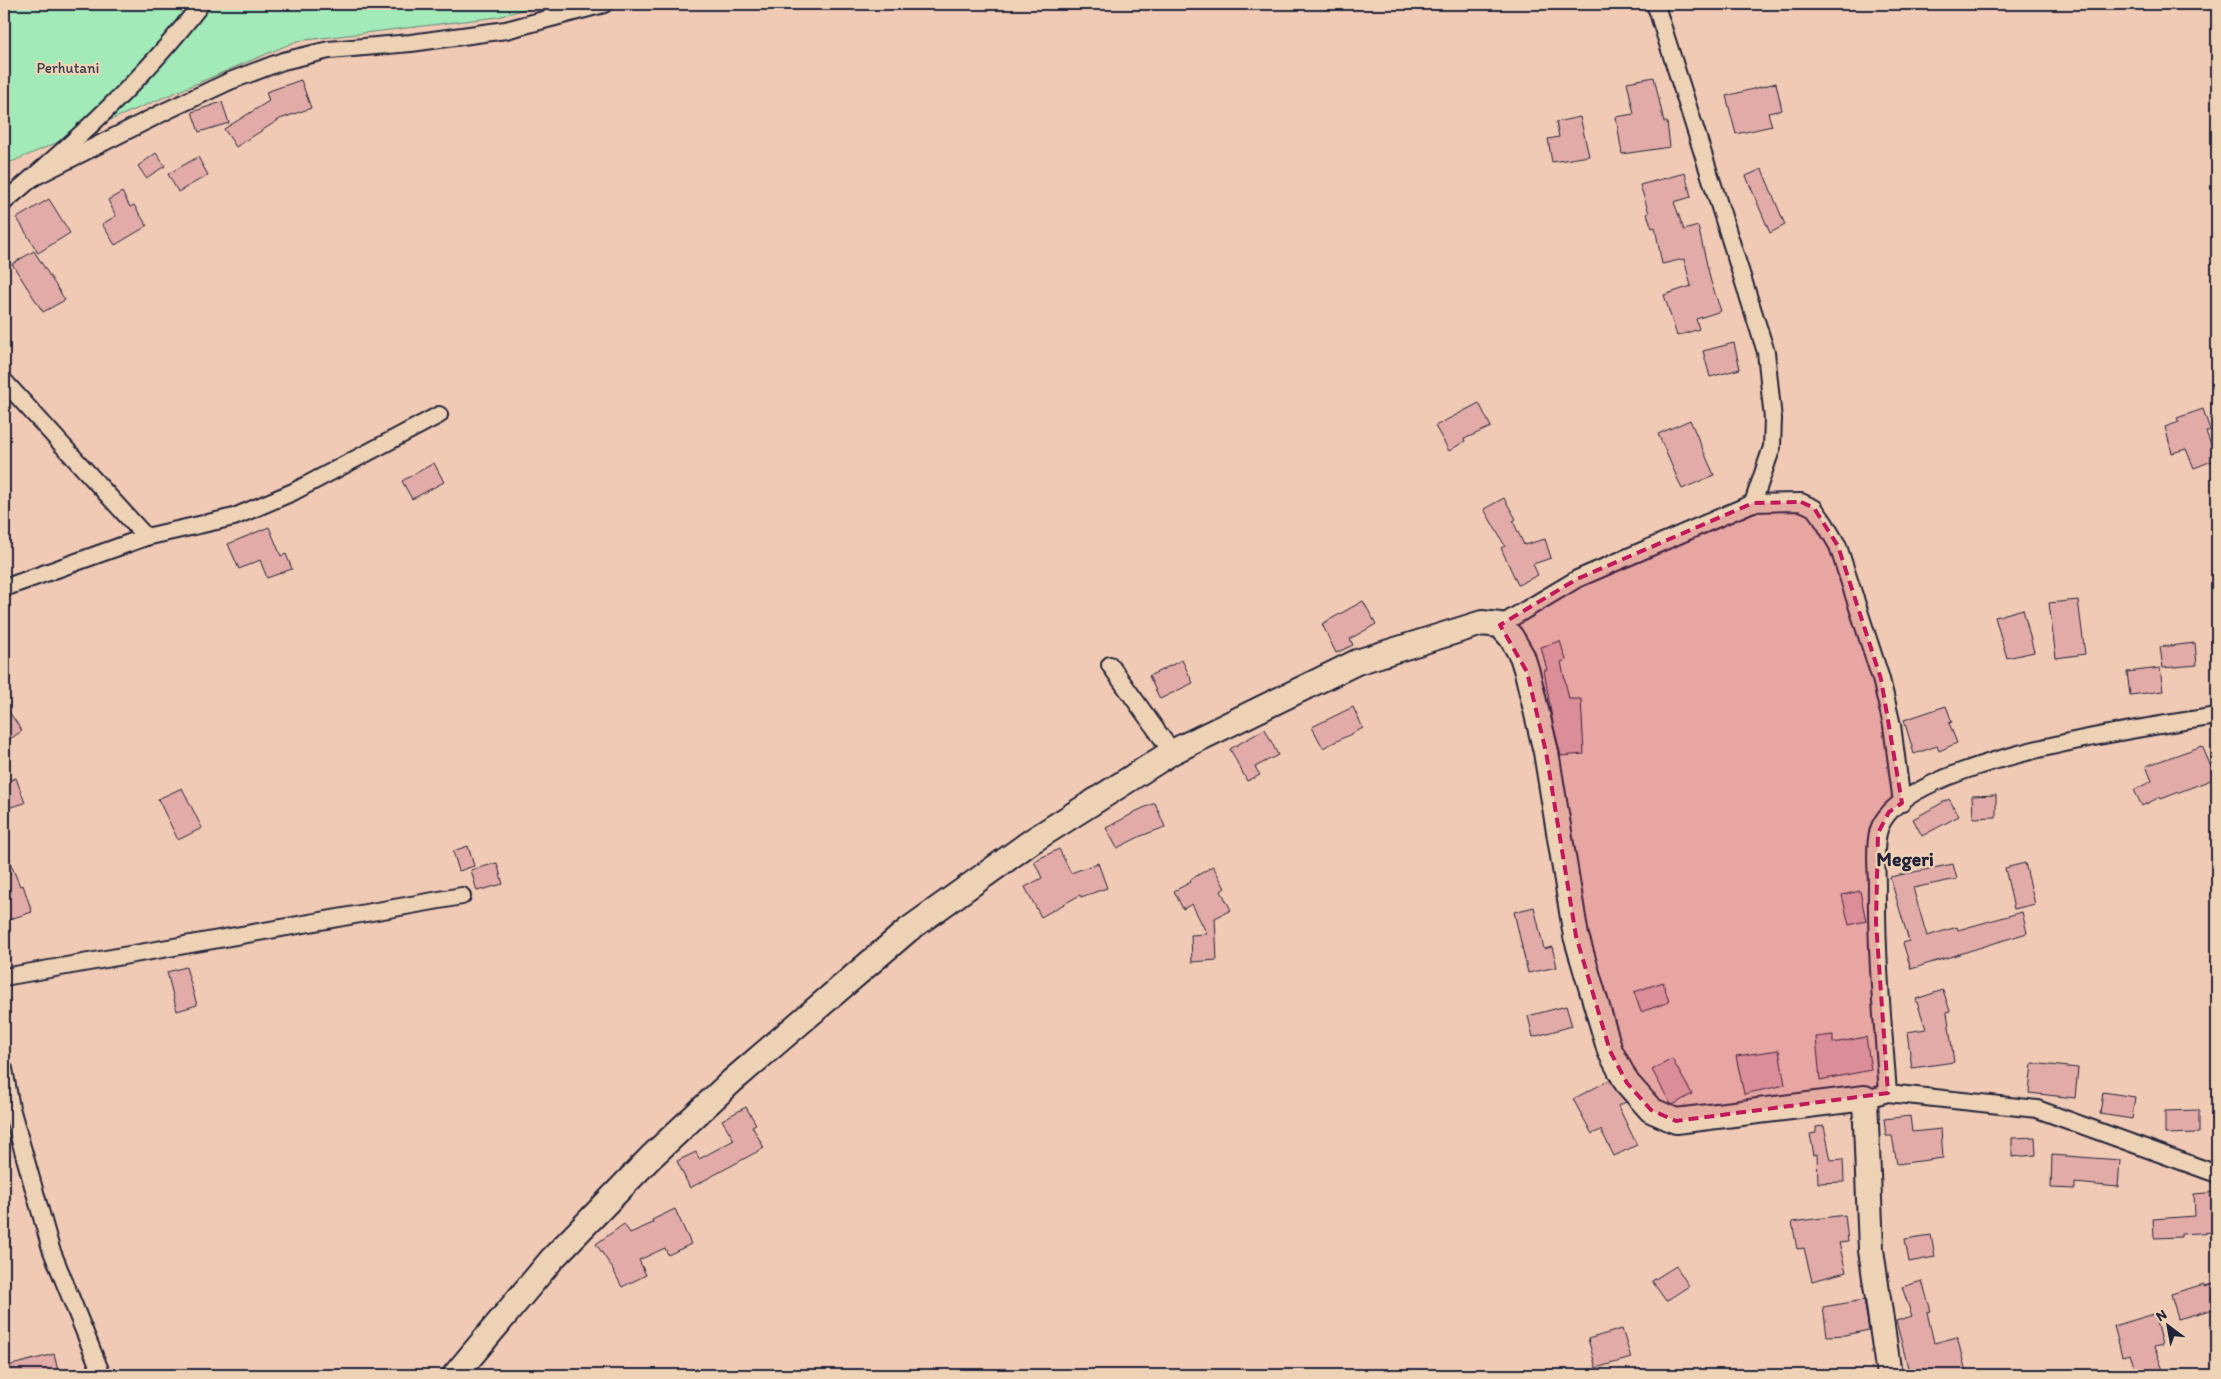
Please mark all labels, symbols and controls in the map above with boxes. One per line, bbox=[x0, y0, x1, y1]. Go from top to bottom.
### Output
park label: Perhutani bbox=[37, 59, 99, 77]
district label: Megeri bbox=[1876, 847, 1934, 872]
north arrow bbox=[2144, 1302, 2194, 1352]
text: N bbox=[2153, 1306, 2170, 1325]

